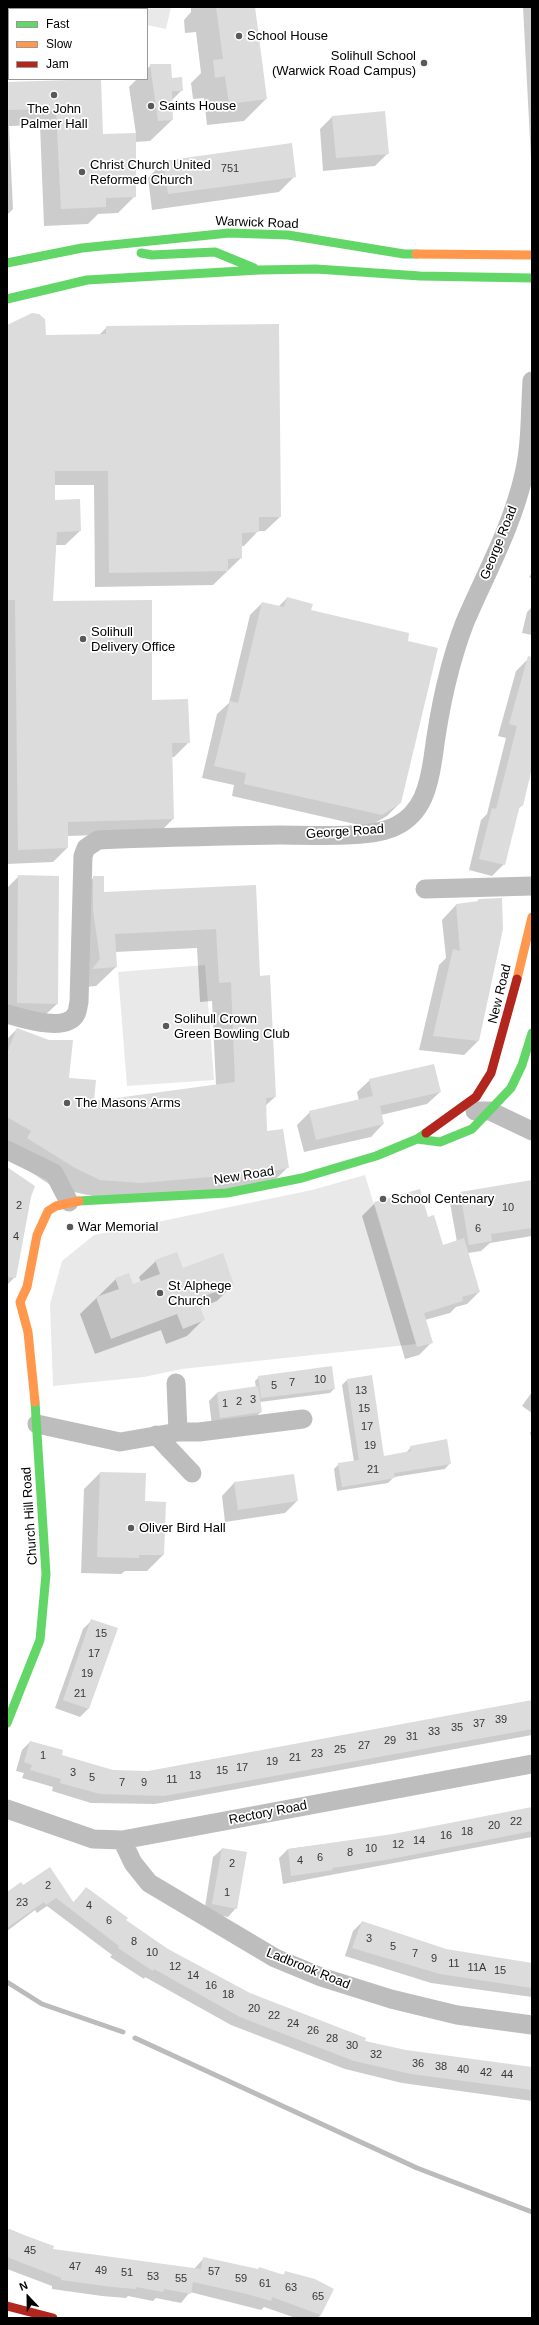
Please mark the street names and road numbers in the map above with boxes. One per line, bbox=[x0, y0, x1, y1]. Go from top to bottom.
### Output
street label: Warwick Road bbox=[215, 214, 299, 232]
street label: George Road bbox=[477, 504, 521, 582]
street label: George Road bbox=[306, 821, 384, 843]
street label: New Road bbox=[485, 963, 515, 1025]
street label: New Road bbox=[213, 1164, 275, 1188]
street label: Church Hill Road bbox=[19, 1466, 41, 1566]
street label: Rectory Road bbox=[228, 1798, 308, 1828]
street label: Ladbrook Road bbox=[264, 1945, 352, 1993]

